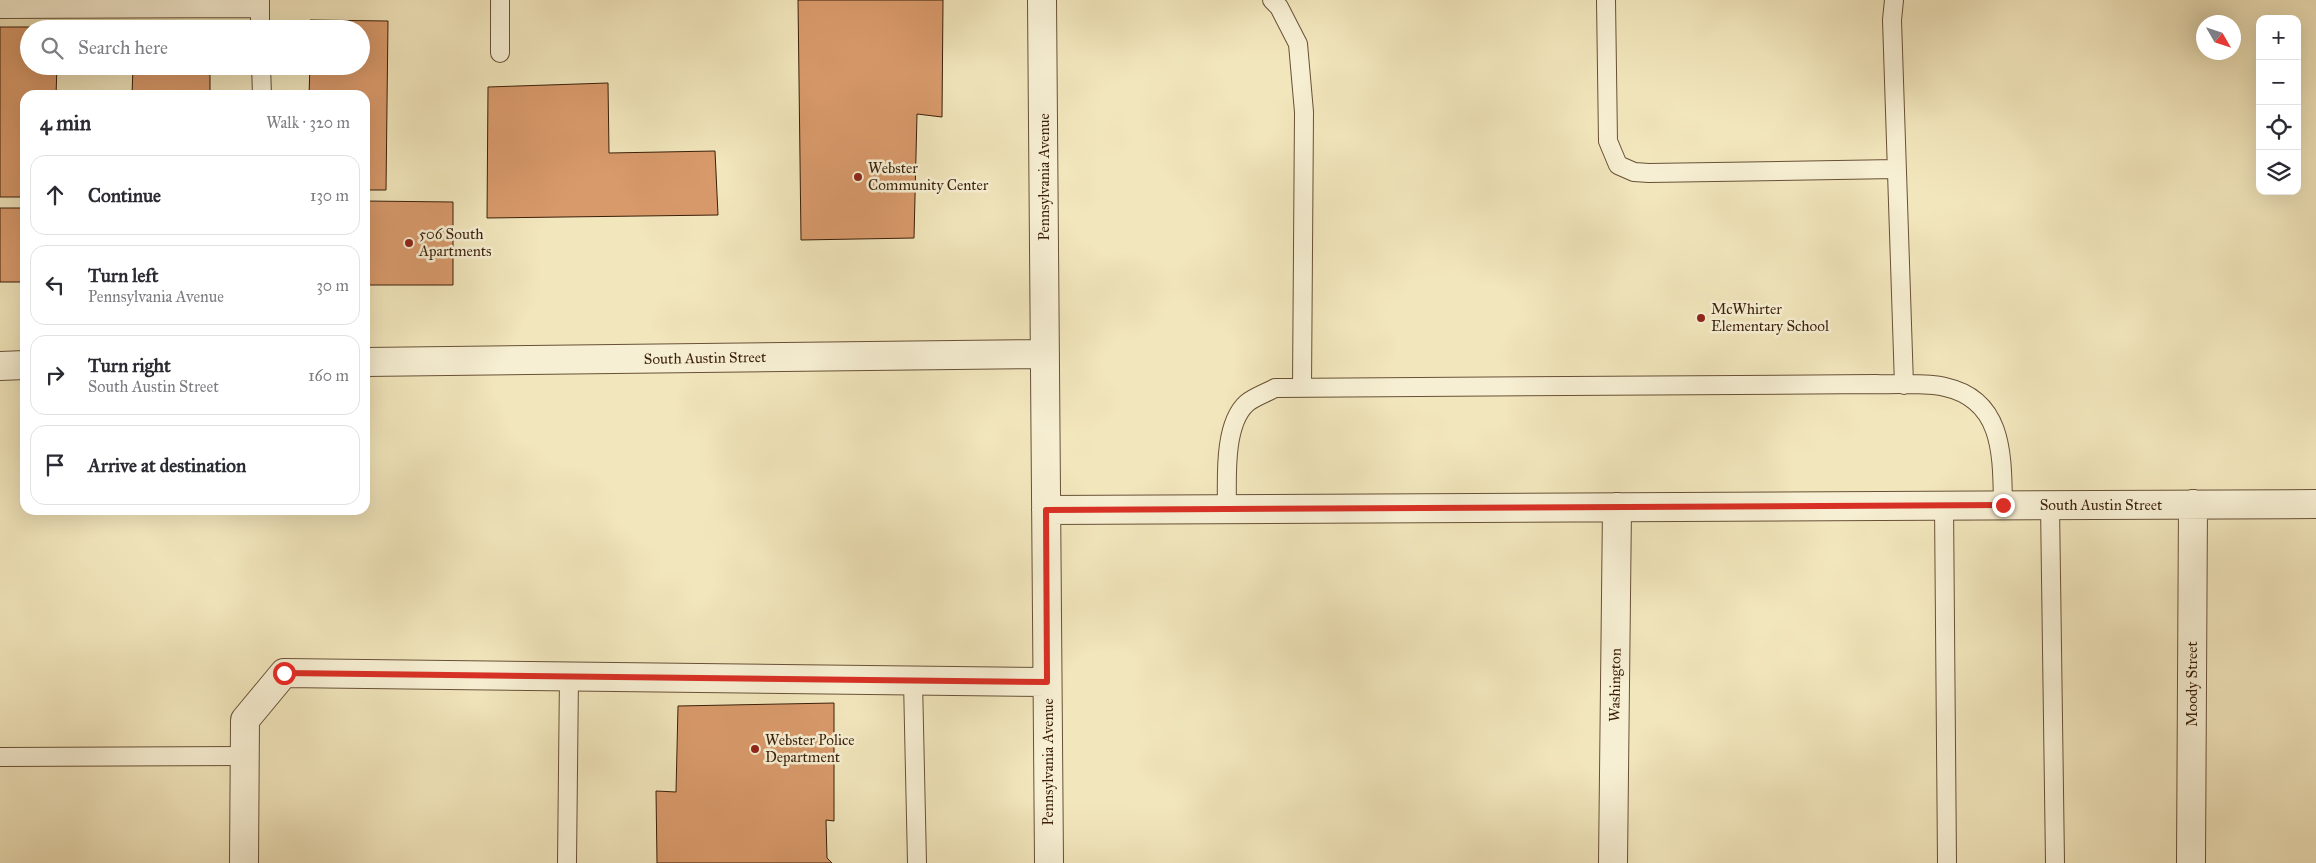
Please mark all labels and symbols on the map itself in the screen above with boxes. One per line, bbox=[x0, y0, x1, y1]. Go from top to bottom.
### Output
north arrow bbox=[2196, 15, 2241, 60]
street label: Pennsylvania Avenue bbox=[1035, 113, 1053, 241]
place label: Webster Community Center bbox=[868, 159, 989, 194]
marker: Webster Community Center bbox=[852, 171, 864, 183]
place label: 506 South Apartments bbox=[418, 225, 492, 260]
marker: 506 South Apartments bbox=[403, 237, 415, 249]
place label: McWhirter Elementary School bbox=[1711, 300, 1830, 335]
marker: McWhirter Elementary School bbox=[1695, 312, 1707, 324]
street label: South Austin Street bbox=[644, 348, 767, 368]
route end bbox=[1992, 494, 2015, 517]
street label: South Austin Street bbox=[2040, 496, 2163, 514]
street label: Moody Street bbox=[2183, 641, 2201, 727]
street label: Washington bbox=[1605, 648, 1625, 722]
route start bbox=[273, 662, 296, 685]
street label: Pennsylvania Avenue bbox=[1039, 698, 1057, 826]
place label: Webster Police Department bbox=[765, 731, 855, 766]
marker: Webster Police Department bbox=[749, 743, 761, 755]

